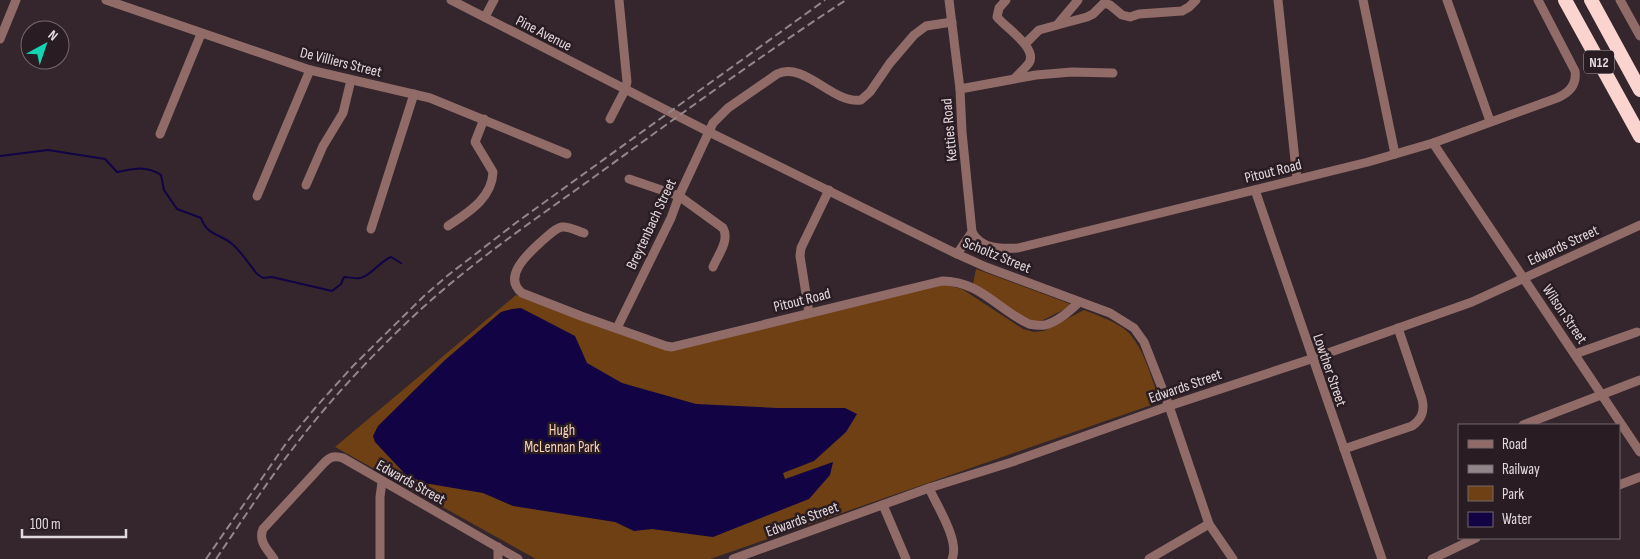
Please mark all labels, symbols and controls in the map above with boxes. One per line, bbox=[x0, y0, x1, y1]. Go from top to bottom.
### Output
street label: Pine Avenue bbox=[512, 11, 575, 56]
north arrow bbox=[20, 20, 70, 70]
text: N bbox=[45, 27, 61, 44]
street label: De Villiers Street bbox=[298, 43, 384, 82]
road number: N12 bbox=[1584, 51, 1614, 74]
street label: Ketties Road bbox=[937, 98, 962, 162]
street label: Pitout Road bbox=[1243, 155, 1304, 188]
street label: Breytenbach Street bbox=[622, 175, 681, 273]
street label: Edwards Street bbox=[1525, 221, 1602, 270]
street label: Scholtz Street bbox=[960, 233, 1034, 278]
street label: Wilson Street bbox=[1538, 281, 1592, 348]
street label: Pitout Road bbox=[772, 284, 833, 317]
street label: Lowther Street bbox=[1308, 331, 1351, 409]
street label: Edwards Street bbox=[1146, 365, 1225, 408]
park label: Hugh McLennan Park bbox=[524, 421, 600, 457]
legend bbox=[1458, 424, 1620, 539]
text: Road bbox=[1502, 435, 1527, 454]
street label: Edwards Street bbox=[373, 456, 449, 509]
text: Railway bbox=[1502, 460, 1540, 479]
text: Park bbox=[1502, 485, 1524, 504]
street label: Edwards Street bbox=[763, 497, 842, 541]
scale bar bbox=[22, 506, 126, 538]
text: Water bbox=[1502, 510, 1533, 529]
text: 100 m bbox=[30, 515, 61, 534]

